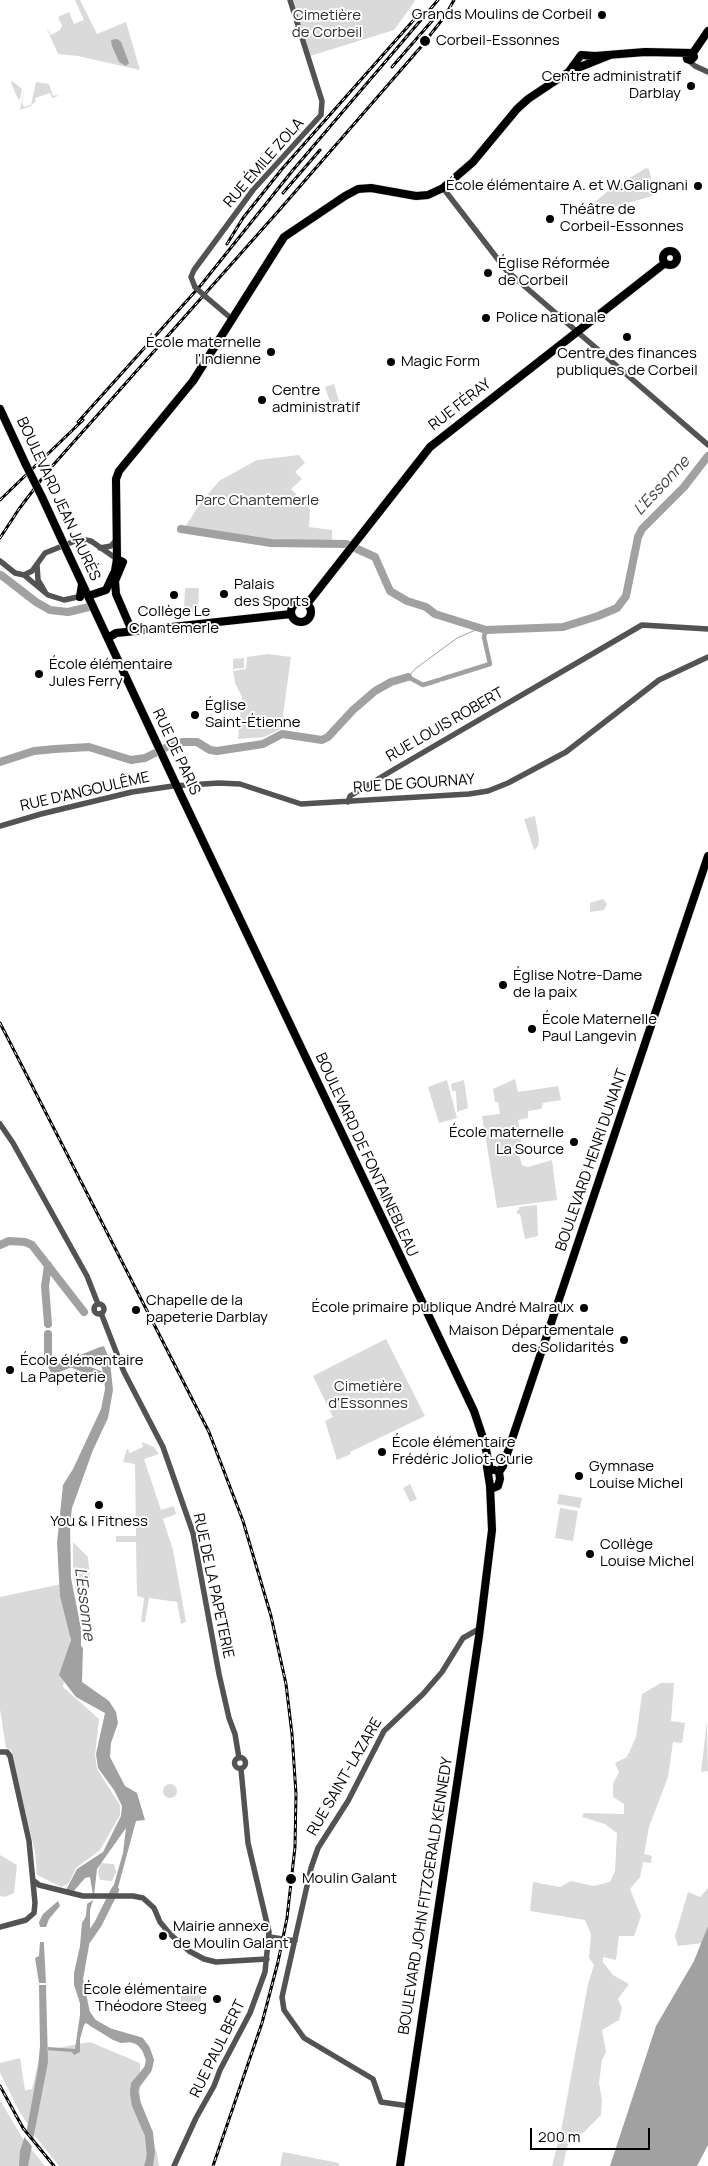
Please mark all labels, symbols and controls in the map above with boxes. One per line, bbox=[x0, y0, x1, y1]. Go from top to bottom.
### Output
place label: Grands Moulins de Corbeil bbox=[412, 6, 592, 24]
park label: Cimetière de Corbeil bbox=[292, 7, 362, 42]
marker: Grands Moulins de Corbeil bbox=[596, 9, 608, 21]
place label: Corbeil-Essonnes bbox=[436, 32, 560, 50]
marker: Corbeil-Essonnes bbox=[418, 34, 432, 48]
place label: Centre administratif Darblay bbox=[542, 68, 681, 103]
marker: Centre administratif Darblay bbox=[685, 80, 697, 92]
street label: RUE ÉMILE ZOLA bbox=[220, 115, 308, 211]
place label: École élémentaire A. et W.Galignani bbox=[446, 177, 688, 195]
marker: École élémentaire A. et W.Galignani bbox=[692, 180, 704, 192]
place label: Théâtre de Corbeil-Essonnes bbox=[560, 201, 684, 236]
marker: Théâtre de Corbeil-Essonnes bbox=[544, 213, 556, 225]
place label: Église Réformée de Corbeil bbox=[498, 255, 610, 290]
marker: Église Réformée de Corbeil bbox=[482, 267, 494, 279]
place label: Police nationale bbox=[496, 309, 606, 327]
marker: Police nationale bbox=[480, 312, 492, 324]
marker: Centre des finances publiques de Corbeil bbox=[621, 331, 633, 343]
place label: École maternelle l'Indienne bbox=[146, 334, 261, 369]
place label: Centre des finances publiques de Corbeil bbox=[556, 345, 698, 380]
marker: École maternelle l'Indienne bbox=[265, 346, 277, 358]
place label: Magic Form bbox=[401, 353, 480, 371]
marker: Magic Form bbox=[385, 356, 397, 368]
street label: RUE FÉRAY bbox=[425, 375, 495, 435]
place label: Centre administratif bbox=[272, 382, 360, 417]
marker: Centre administratif bbox=[256, 394, 268, 406]
street label: BOULEVARD JEAN JAURÈS bbox=[12, 414, 104, 584]
water label: L'Essonne bbox=[630, 453, 694, 519]
park label: Parc Chantemerle bbox=[195, 492, 319, 510]
place label: Palais des Sports bbox=[234, 576, 309, 611]
marker: Palais des Sports bbox=[218, 588, 230, 600]
marker: Collège Le Chantemerle bbox=[168, 589, 180, 601]
place label: Collège Le Chantemerle bbox=[129, 603, 219, 638]
place label: École élémentaire Jules Ferry bbox=[49, 656, 173, 691]
marker: École élémentaire Jules Ferry bbox=[33, 668, 45, 680]
street label: RUE LOUIS ROBERT bbox=[383, 684, 507, 766]
place label: Église Saint-Étienne bbox=[205, 697, 300, 732]
street label: RUE DE PARIS bbox=[148, 706, 204, 798]
marker: Église Saint-Étienne bbox=[189, 709, 201, 721]
street label: RUE D'ANGOULÊME bbox=[19, 768, 151, 816]
street label: RUE DE GOURNAY bbox=[353, 771, 475, 797]
place label: Église Notre-Dame de la paix bbox=[513, 967, 642, 1002]
marker: Église Notre-Dame de la paix bbox=[497, 979, 509, 991]
place label: École Maternelle Paul Langevin bbox=[542, 1011, 657, 1046]
marker: École Maternelle Paul Langevin bbox=[526, 1023, 538, 1035]
street label: BOULEVARD DE FONTAINEBLEAU bbox=[311, 1050, 421, 1260]
street label: BOULEVARD HENRI DUNANT bbox=[552, 1067, 632, 1253]
place label: École maternelle La Source bbox=[449, 1124, 564, 1159]
marker: École maternelle La Source bbox=[568, 1136, 580, 1148]
place label: Chapelle de la papeterie Darblay bbox=[146, 1292, 268, 1327]
place label: École primaire publique André Malraux bbox=[311, 1299, 574, 1317]
marker: École primaire publique André Malraux bbox=[578, 1302, 590, 1314]
marker: Chapelle de la papeterie Darblay bbox=[130, 1304, 142, 1316]
place label: Maison Départementale des Solidarités bbox=[449, 1322, 614, 1357]
marker: Maison Départementale des Solidarités bbox=[618, 1334, 630, 1346]
place label: École élémentaire La Papeterie bbox=[20, 1352, 144, 1387]
marker: École élémentaire La Papeterie bbox=[4, 1364, 16, 1376]
park label: Cimetière d'Essonnes bbox=[328, 1378, 408, 1413]
place label: École élémentaire Frédéric Joliot-Curie bbox=[392, 1434, 533, 1469]
marker: École élémentaire Frédéric Joliot-Curie bbox=[376, 1446, 388, 1458]
place label: Gymnase Louise Michel bbox=[589, 1458, 683, 1493]
marker: Gymnase Louise Michel bbox=[573, 1470, 585, 1482]
marker: You & I Fitness bbox=[93, 1499, 105, 1511]
street label: RUE DE LA PAPETERIE bbox=[189, 1512, 237, 1660]
place label: You & I Fitness bbox=[50, 1513, 148, 1531]
place label: Collège Louise Michel bbox=[600, 1536, 694, 1571]
marker: Collège Louise Michel bbox=[584, 1548, 596, 1560]
water label: L'Essonne bbox=[70, 1566, 98, 1642]
street label: RUE SAINT-LAZARE bbox=[304, 1715, 386, 1839]
street label: BOULEVARD JOHN FITZGERALD KENNEDY bbox=[395, 1756, 457, 2036]
place label: Moulin Galant bbox=[302, 1870, 397, 1888]
marker: Moulin Galant bbox=[284, 1872, 298, 1886]
place label: Mairie annexe de Moulin Galant bbox=[173, 1918, 289, 1953]
marker: Mairie annexe de Moulin Galant bbox=[157, 1930, 169, 1942]
place label: École élémentaire Théodore Steeg bbox=[83, 1981, 207, 2016]
marker: École élémentaire Théodore Steeg bbox=[211, 1993, 223, 2005]
street label: RUE PAUL BERT bbox=[187, 1997, 249, 2101]
scale bar bbox=[533, 2118, 653, 2150]
text: 200 m bbox=[538, 2126, 581, 2147]

